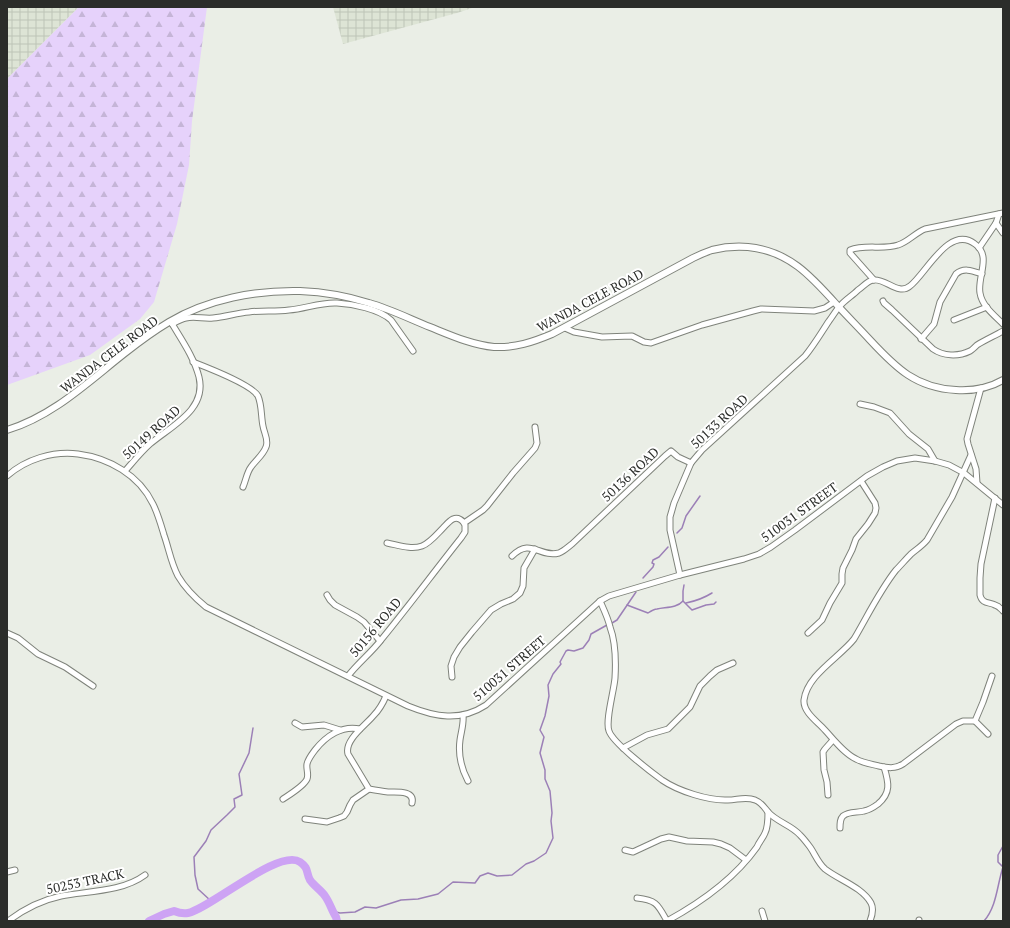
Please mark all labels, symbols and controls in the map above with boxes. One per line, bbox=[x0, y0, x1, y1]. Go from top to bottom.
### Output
street label: WANDA CELE ROAD bbox=[534, 264, 646, 336]
street label: WANDA CELE ROAD bbox=[56, 311, 162, 397]
street label: 50133 ROAD bbox=[686, 390, 752, 452]
street label: 50149 ROAD bbox=[118, 401, 184, 463]
street label: 50136 ROAD bbox=[597, 443, 663, 505]
street label: 510031 STREET bbox=[757, 478, 841, 546]
street label: 50156 ROAD bbox=[345, 593, 405, 661]
street label: 510031 STREET bbox=[469, 631, 549, 705]
street label: 50253 TRACK bbox=[44, 864, 126, 898]

